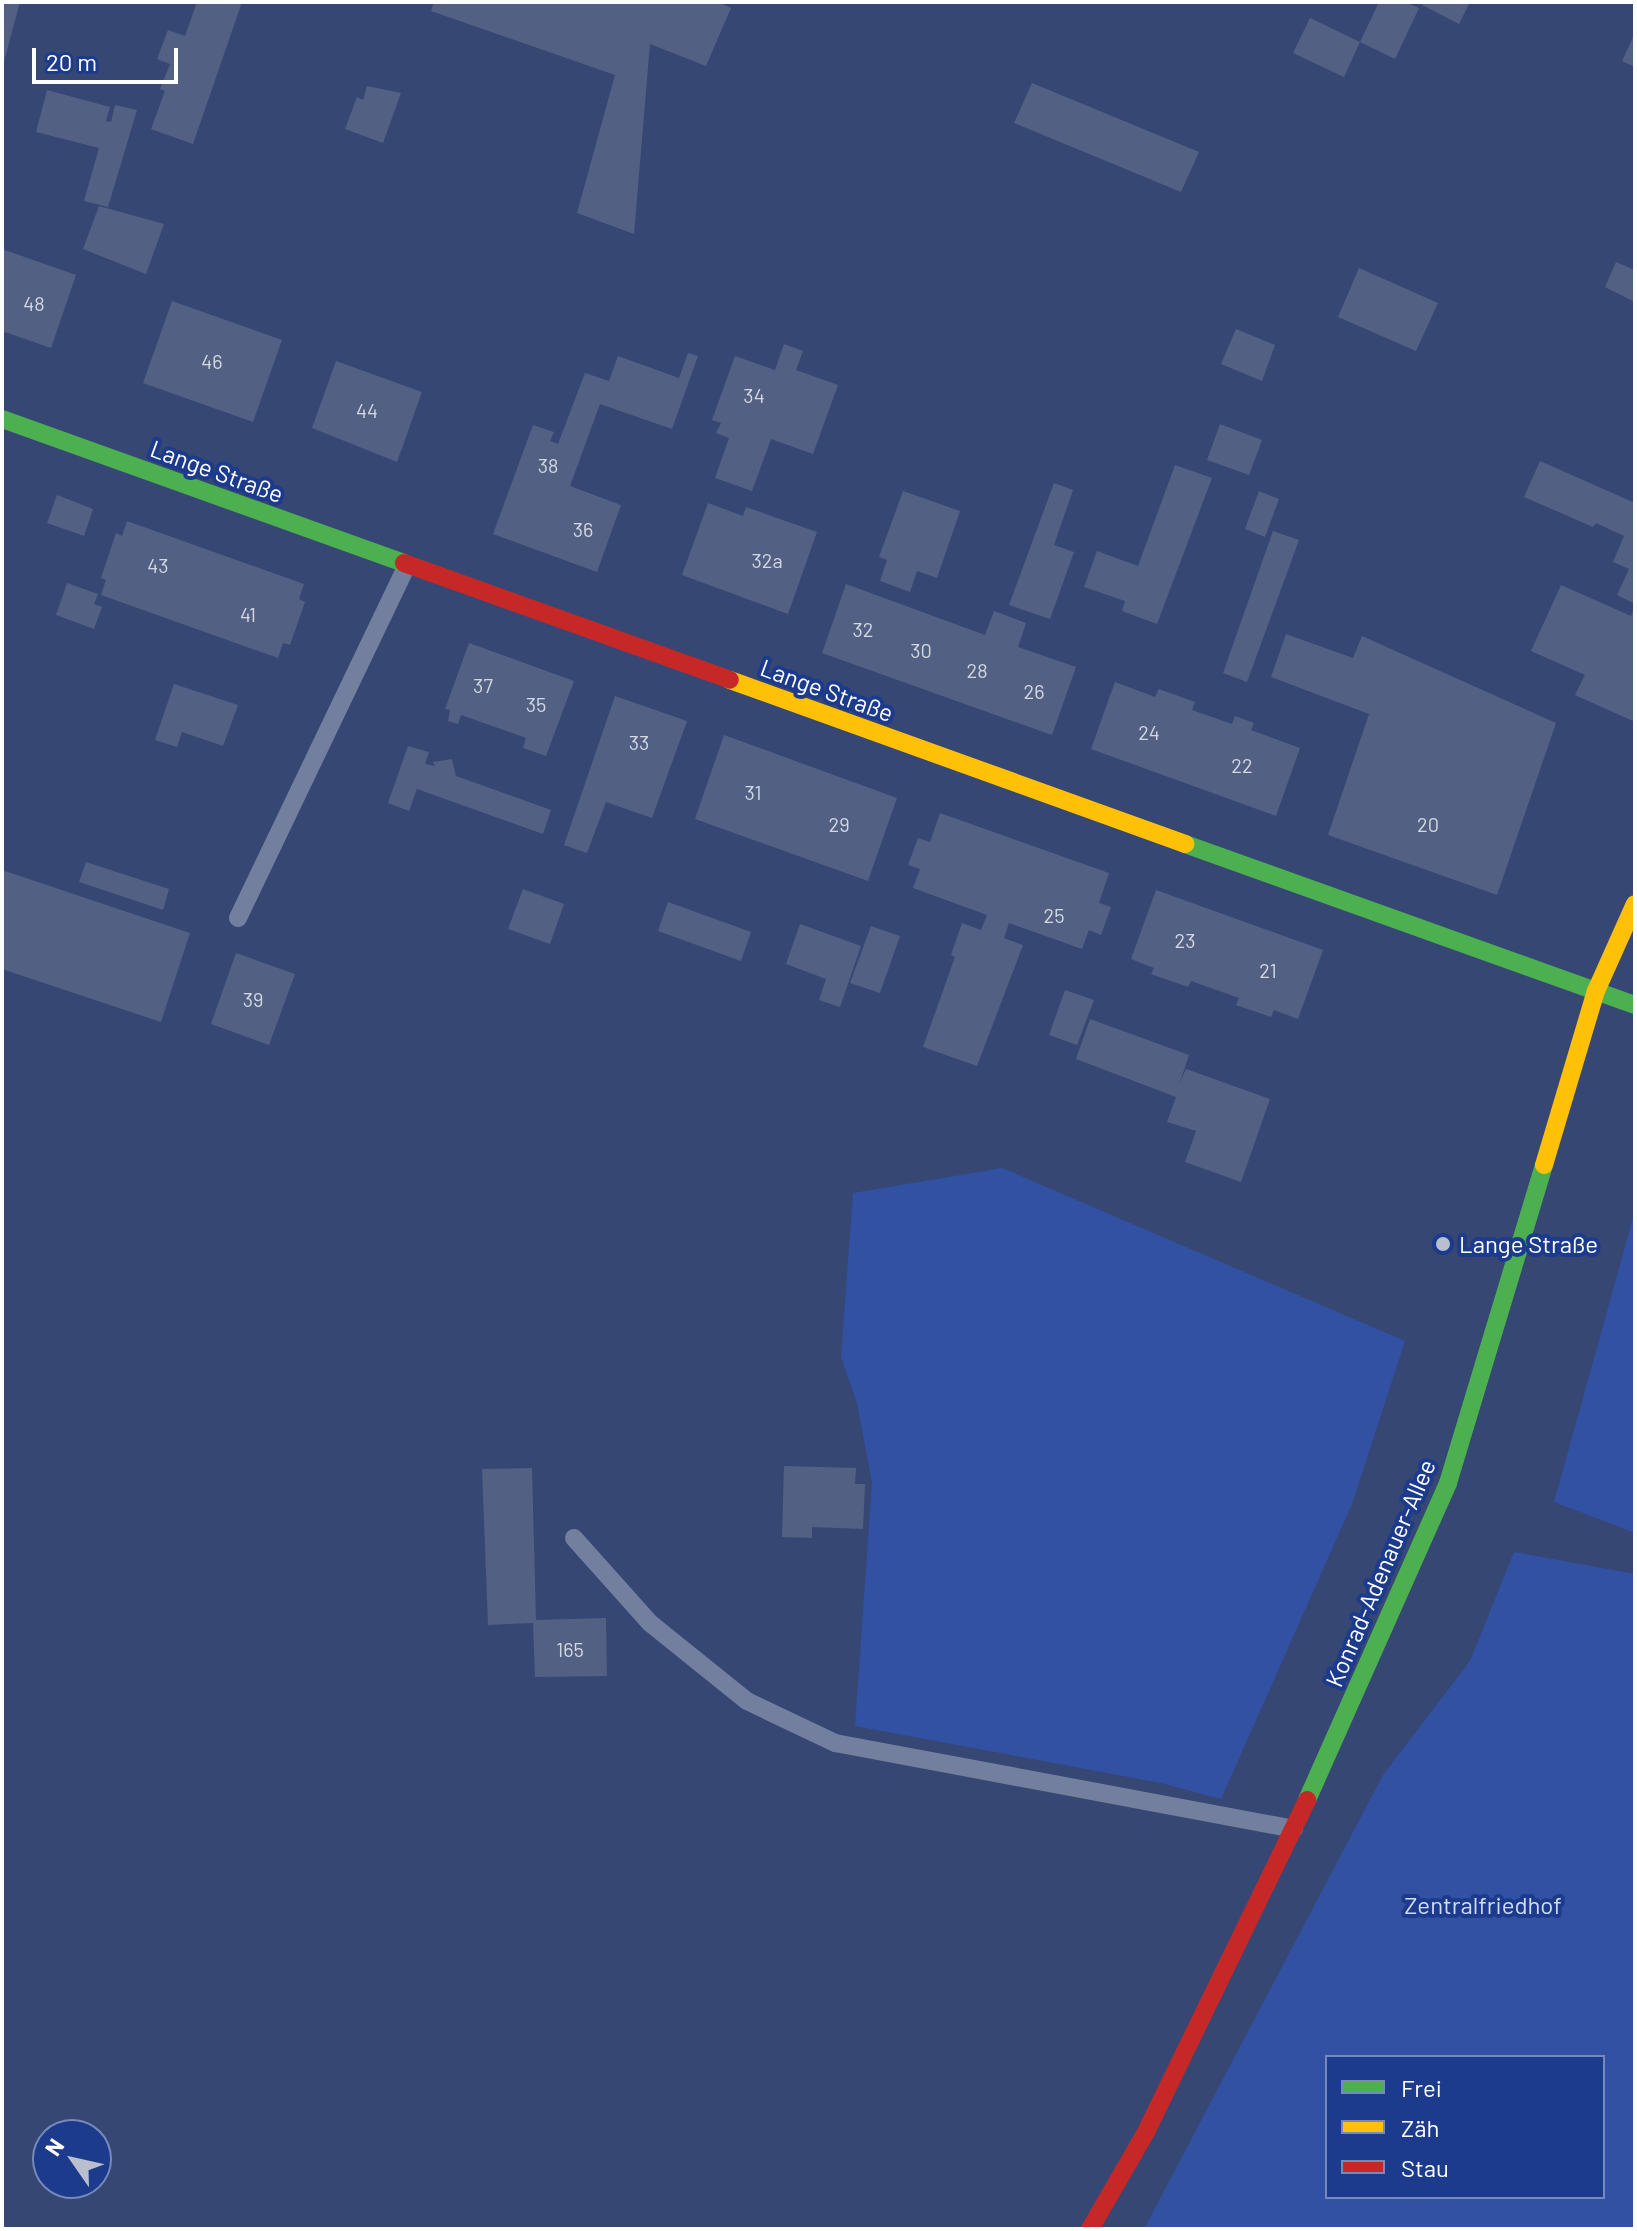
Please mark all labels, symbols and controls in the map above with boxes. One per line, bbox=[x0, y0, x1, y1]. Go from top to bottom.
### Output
scale bar bbox=[36, 32, 182, 82]
text: 20 m bbox=[46, 47, 97, 76]
house number: 48 bbox=[23, 291, 45, 315]
house number: 46 bbox=[201, 349, 223, 373]
house number: 34 bbox=[743, 383, 765, 407]
house number: 44 bbox=[356, 398, 378, 422]
street label: Lange Straße bbox=[147, 434, 287, 508]
house number: 38 bbox=[538, 453, 558, 477]
house number: 36 bbox=[573, 517, 593, 541]
house number: 32a bbox=[751, 548, 783, 572]
house number: 43 bbox=[147, 553, 169, 577]
house number: 41 bbox=[240, 602, 256, 626]
house number: 32 bbox=[852, 617, 874, 641]
house number: 30 bbox=[910, 638, 932, 662]
street label: Lange Straße bbox=[757, 653, 897, 727]
house number: 28 bbox=[966, 658, 988, 682]
house number: 37 bbox=[473, 673, 493, 697]
house number: 26 bbox=[1023, 679, 1045, 703]
house number: 35 bbox=[526, 692, 546, 716]
house number: 24 bbox=[1138, 720, 1160, 744]
house number: 33 bbox=[629, 730, 649, 754]
house number: 22 bbox=[1231, 753, 1253, 777]
house number: 31 bbox=[744, 780, 762, 804]
house number: 29 bbox=[828, 812, 850, 836]
house number: 20 bbox=[1417, 812, 1439, 836]
house number: 25 bbox=[1044, 903, 1064, 927]
house number: 23 bbox=[1175, 928, 1195, 952]
house number: 21 bbox=[1259, 958, 1277, 982]
house number: 39 bbox=[243, 987, 263, 1011]
place label: Lange Straße bbox=[1459, 1230, 1598, 1258]
marker: Lange Straße bbox=[1434, 1235, 1452, 1253]
street label: Konrad-Adenauer-Allee bbox=[1319, 1455, 1441, 1691]
house number: 165 bbox=[556, 1637, 584, 1661]
park label: Zentralfriedhof bbox=[1404, 1891, 1562, 1919]
legend bbox=[1325, 2055, 1605, 2199]
text: Frei bbox=[1401, 2073, 1442, 2102]
text: Zäh bbox=[1401, 2113, 1439, 2142]
north arrow bbox=[32, 2119, 112, 2199]
text: N bbox=[39, 2133, 69, 2160]
text: Stau bbox=[1401, 2153, 1449, 2182]

